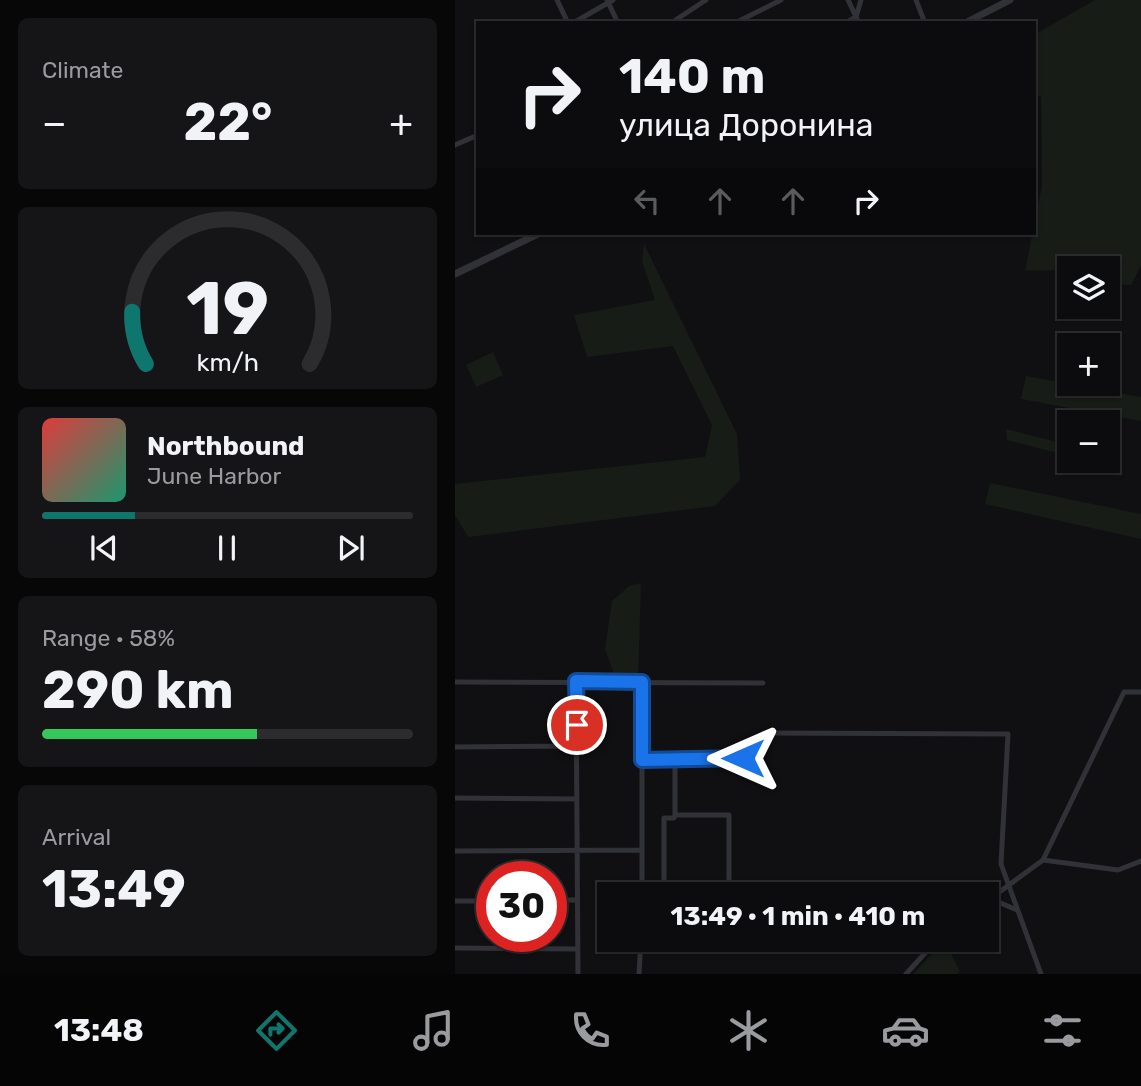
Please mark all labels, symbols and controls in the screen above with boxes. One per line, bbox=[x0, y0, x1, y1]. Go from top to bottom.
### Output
text: 140 m bbox=[619, 47, 765, 105]
icon: right bbox=[504, 49, 595, 140]
text: Climate bbox=[42, 56, 123, 84]
text: 22° bbox=[184, 91, 273, 153]
text: − bbox=[42, 100, 67, 146]
text: + bbox=[389, 100, 413, 146]
text: улица Доронина bbox=[619, 106, 873, 144]
icon: left bbox=[628, 182, 666, 220]
icon: ahead bbox=[701, 182, 739, 220]
icon: ahead bbox=[774, 182, 812, 220]
icon: right bbox=[847, 182, 885, 220]
map controls bbox=[1057, 256, 1120, 473]
button: layers bbox=[1057, 256, 1120, 319]
text: 19 bbox=[186, 266, 269, 352]
button: + bbox=[1057, 333, 1120, 396]
text: km/h bbox=[196, 348, 259, 377]
button: − bbox=[1057, 410, 1120, 473]
text: Northbound bbox=[147, 431, 305, 462]
text: June Harbor bbox=[147, 462, 281, 490]
icon: previous bbox=[85, 529, 123, 567]
icon: pause bbox=[208, 529, 246, 567]
icon: next bbox=[332, 529, 370, 567]
text: Range · 58% bbox=[42, 624, 175, 652]
text: 290 km bbox=[42, 659, 234, 721]
pin bbox=[547, 695, 607, 755]
icon: arrive bbox=[558, 706, 596, 744]
position arrow bbox=[706, 721, 780, 795]
text: Arrival bbox=[42, 823, 111, 851]
text: 13:49 bbox=[42, 858, 186, 920]
speed limit sign: 30 bbox=[476, 861, 567, 952]
text: 13:49 · 1 min · 410 m bbox=[671, 901, 925, 932]
icon: directions bbox=[252, 1006, 301, 1055]
icon: music bbox=[409, 1006, 458, 1055]
icon: phone bbox=[566, 1006, 615, 1055]
icon: climate bbox=[724, 1006, 773, 1055]
icon: car bbox=[881, 1006, 930, 1055]
icon: filters bbox=[1038, 1006, 1087, 1055]
text: 13:48 bbox=[54, 1011, 144, 1049]

